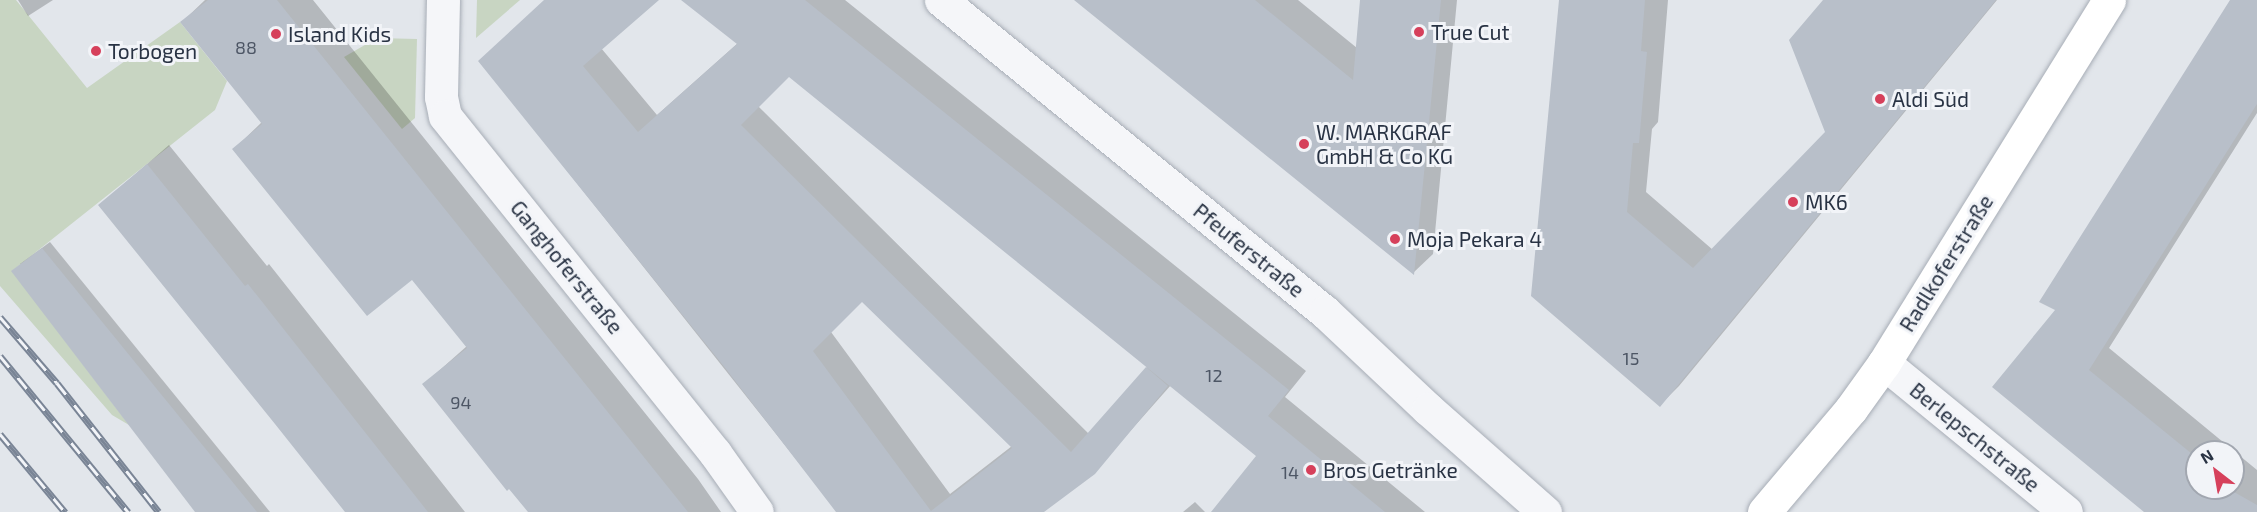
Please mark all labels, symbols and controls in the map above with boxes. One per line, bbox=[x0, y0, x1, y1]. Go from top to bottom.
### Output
place label: True Cut bbox=[1431, 19, 1510, 45]
place label: Island Kids bbox=[288, 21, 391, 47]
marker: True Cut bbox=[1412, 25, 1426, 39]
marker: Island Kids bbox=[269, 27, 283, 41]
house number: 88 bbox=[235, 36, 257, 58]
place label: Torbogen bbox=[108, 38, 197, 64]
marker: Torbogen bbox=[89, 44, 103, 58]
place label: Aldi Süd bbox=[1892, 86, 1969, 112]
marker: Aldi Süd bbox=[1873, 92, 1887, 106]
place label: W. MARKGRAF GmbH & Co KG bbox=[1316, 119, 1453, 169]
marker: W. MARKGRAF GmbH & Co KG bbox=[1297, 137, 1311, 151]
place label: MK6 bbox=[1805, 189, 1848, 215]
street label: Radlkoferstraße bbox=[1894, 190, 1998, 336]
street label: Ganghoferstraße bbox=[506, 195, 628, 339]
marker: MK6 bbox=[1786, 195, 1800, 209]
street label: Pfeuferstraße bbox=[1189, 198, 1309, 302]
place label: Moja Pekara 4 bbox=[1407, 226, 1542, 252]
marker: Moja Pekara 4 bbox=[1388, 232, 1402, 246]
house number: 15 bbox=[1623, 347, 1639, 369]
house number: 12 bbox=[1205, 364, 1223, 386]
street label: Berlepschstraße bbox=[1905, 377, 2045, 497]
house number: 94 bbox=[450, 391, 472, 413]
north arrow bbox=[2185, 440, 2245, 500]
text: N bbox=[2197, 445, 2216, 467]
place label: Bros Getränke bbox=[1323, 457, 1458, 483]
house number: 14 bbox=[1281, 461, 1299, 483]
marker: Bros Getränke bbox=[1304, 463, 1318, 477]

